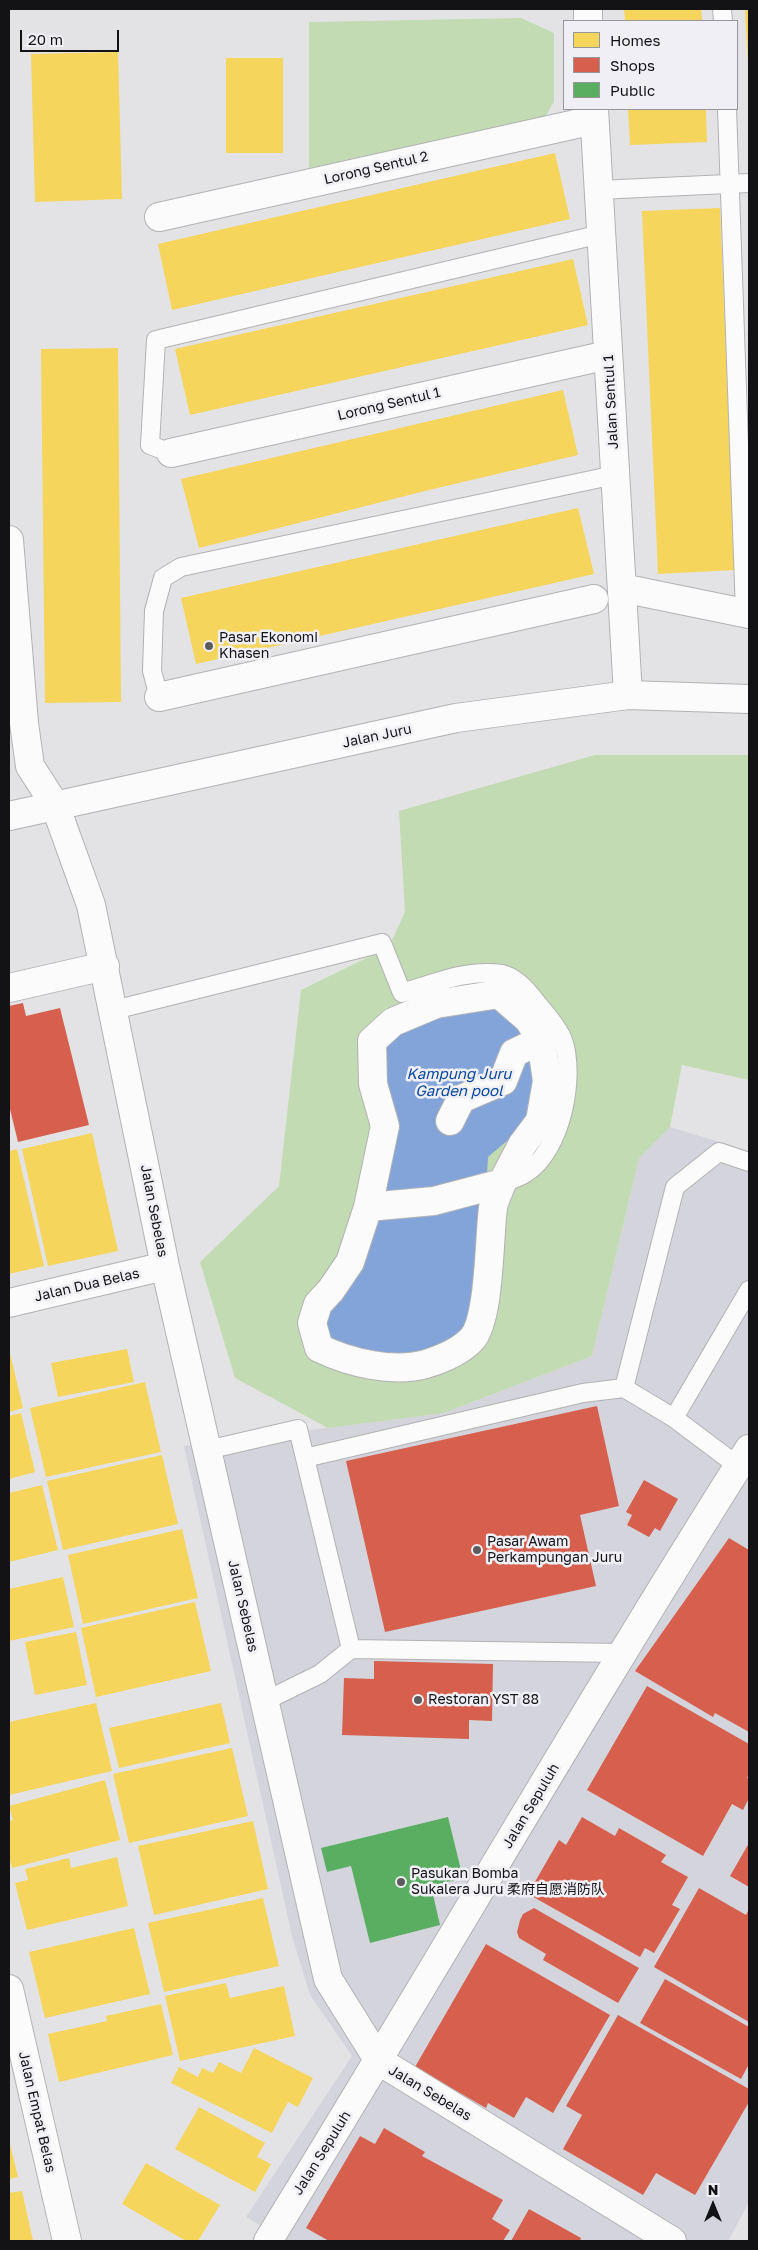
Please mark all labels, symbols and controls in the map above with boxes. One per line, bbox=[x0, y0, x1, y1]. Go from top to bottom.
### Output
scale bar bbox=[22, 20, 121, 52]
legend bbox=[563, 20, 738, 110]
text: 20 m bbox=[28, 30, 63, 48]
text: Homes bbox=[610, 31, 660, 49]
text: Shops bbox=[610, 56, 655, 74]
text: Public bbox=[610, 81, 655, 99]
street label: Lorong Sentul 2 bbox=[322, 148, 430, 188]
street label: Jalan Sentul 1 bbox=[600, 354, 622, 450]
street label: Lorong Sentul 1 bbox=[336, 384, 442, 424]
place label: Pasar Ekonomi Khasen bbox=[219, 630, 318, 662]
marker: Pasar Ekonomi Khasen bbox=[203, 640, 215, 652]
street label: Jalan Juru bbox=[341, 720, 413, 752]
water label: Kampung Juru Garden pool bbox=[407, 1065, 511, 1100]
street label: Jalan Sebelas bbox=[137, 1163, 171, 1259]
street label: Jalan Dua Belas bbox=[33, 1265, 141, 1305]
place label: Pasar Awam Perkampungan Juru bbox=[487, 1534, 622, 1566]
marker: Pasar Awam Perkampungan Juru bbox=[471, 1544, 483, 1556]
street label: Jalan Sebelas bbox=[224, 1558, 262, 1654]
place label: Restoran YST 88 bbox=[428, 1692, 539, 1708]
marker: Restoran YST 88 bbox=[412, 1694, 424, 1706]
street label: Jalan Sepuluh bbox=[499, 1761, 563, 1851]
place label: Pasukan Bomba Sukalera Juru 柔府自愿消防队 bbox=[411, 1866, 605, 1898]
marker: Pasukan Bomba Sukalera Juru 柔府自愿消防队 bbox=[395, 1876, 407, 1888]
street label: Jalan Empat Belas bbox=[15, 2050, 59, 2174]
street label: Jalan Sebelas bbox=[385, 2062, 475, 2124]
street label: Jalan Sepuluh bbox=[289, 2108, 355, 2198]
north arrow bbox=[688, 2180, 738, 2230]
text: N bbox=[708, 2181, 718, 2198]

